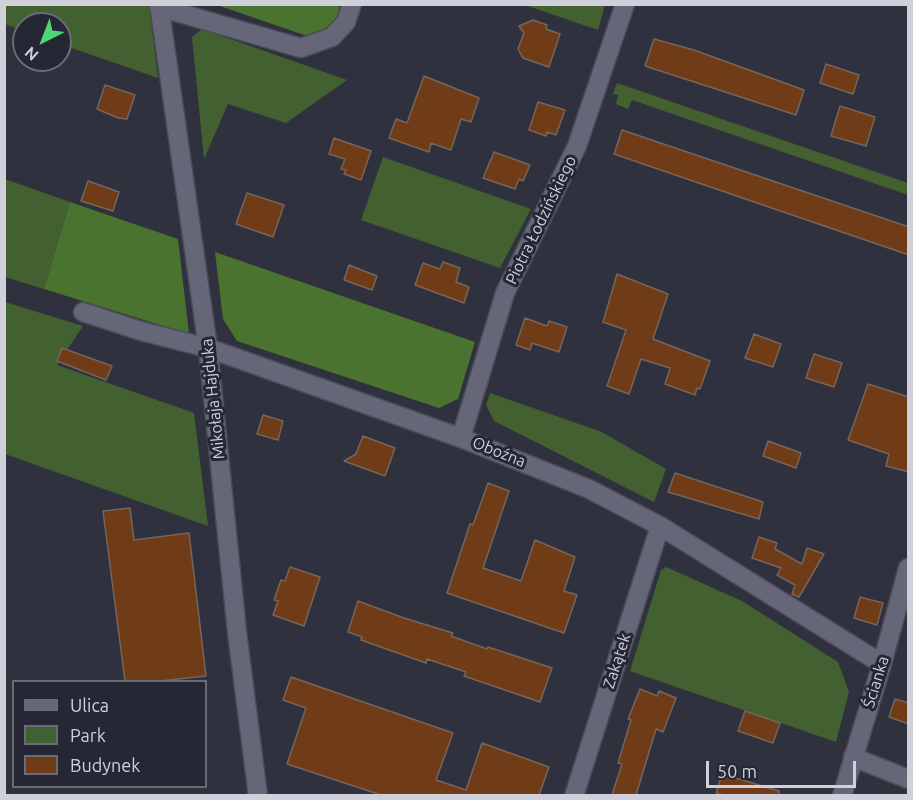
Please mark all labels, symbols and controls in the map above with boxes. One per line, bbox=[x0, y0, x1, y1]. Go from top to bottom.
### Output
north arrow bbox=[12, 12, 72, 72]
text: N bbox=[21, 43, 42, 65]
street label: Piotra Łodzińskiego bbox=[501, 152, 581, 288]
street label: Mikołaja Hajduka bbox=[197, 338, 229, 460]
street label: Oboźna bbox=[470, 433, 528, 471]
street label: Zakątek bbox=[599, 631, 635, 691]
street label: Ścianka bbox=[859, 654, 893, 710]
legend bbox=[12, 680, 207, 788]
text: Ulica bbox=[70, 695, 109, 715]
text: Park bbox=[70, 725, 106, 745]
scale bar bbox=[709, 749, 859, 787]
text: Budynek bbox=[70, 755, 140, 775]
text: 50 m bbox=[717, 761, 757, 781]

